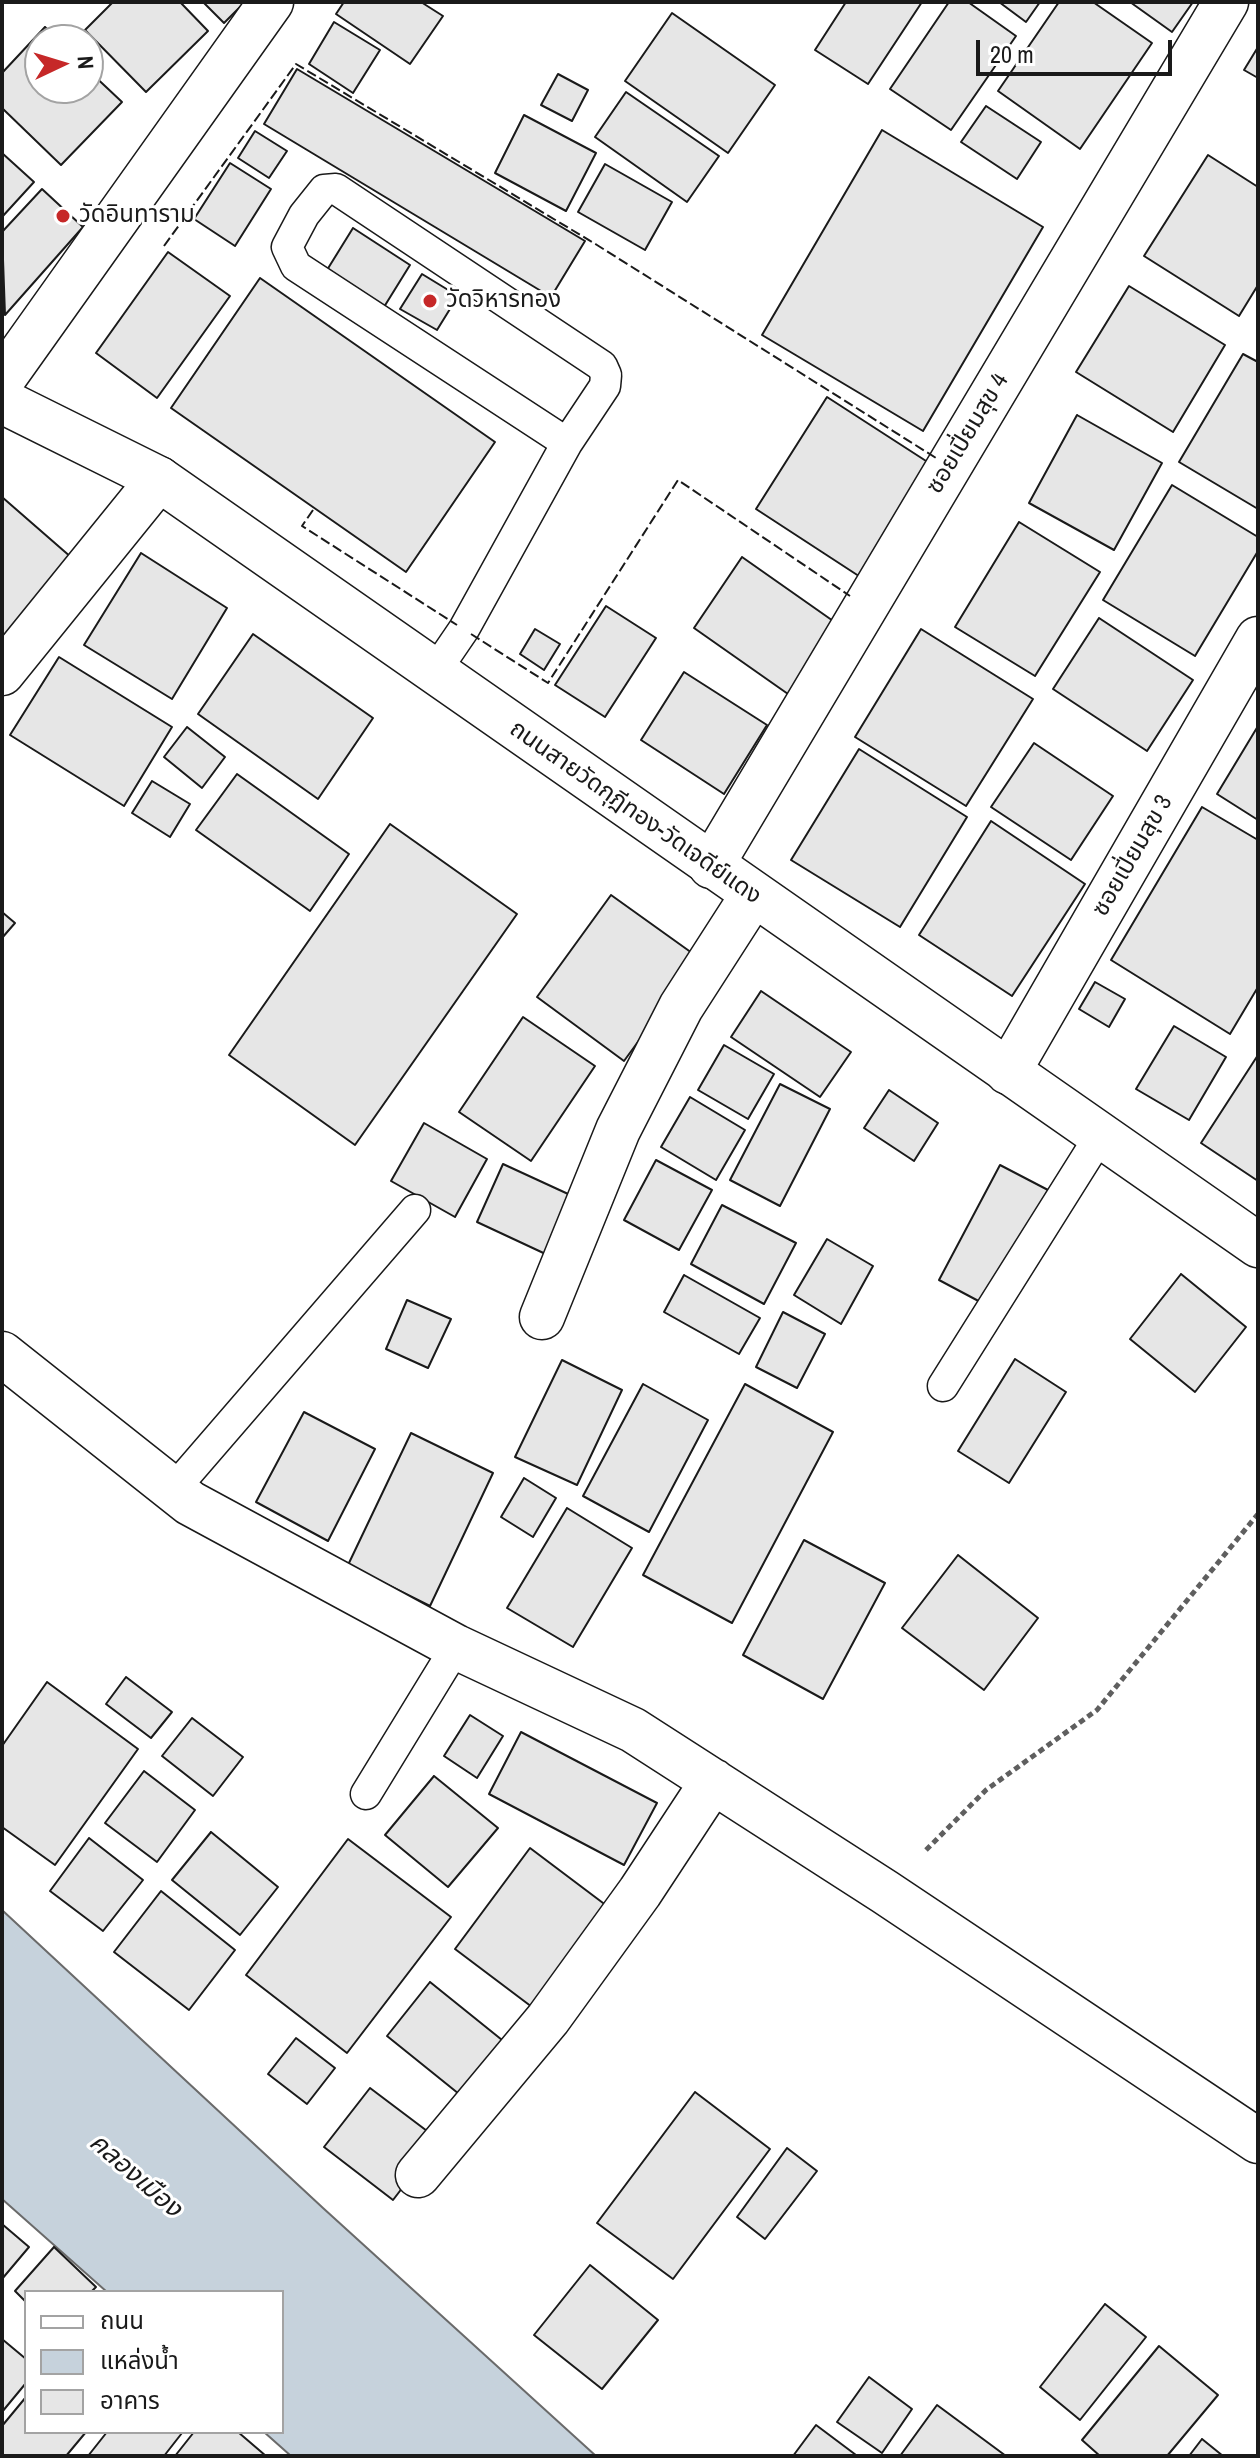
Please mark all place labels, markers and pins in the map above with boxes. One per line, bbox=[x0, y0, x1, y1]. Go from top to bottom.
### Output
place label: วัดอินทาราม bbox=[79, 202, 195, 230]
marker: วัดอินทาราม bbox=[54, 207, 72, 225]
place label: วัดวิหารทอง bbox=[446, 287, 561, 315]
marker: วัดวิหารทอง bbox=[421, 292, 439, 310]

